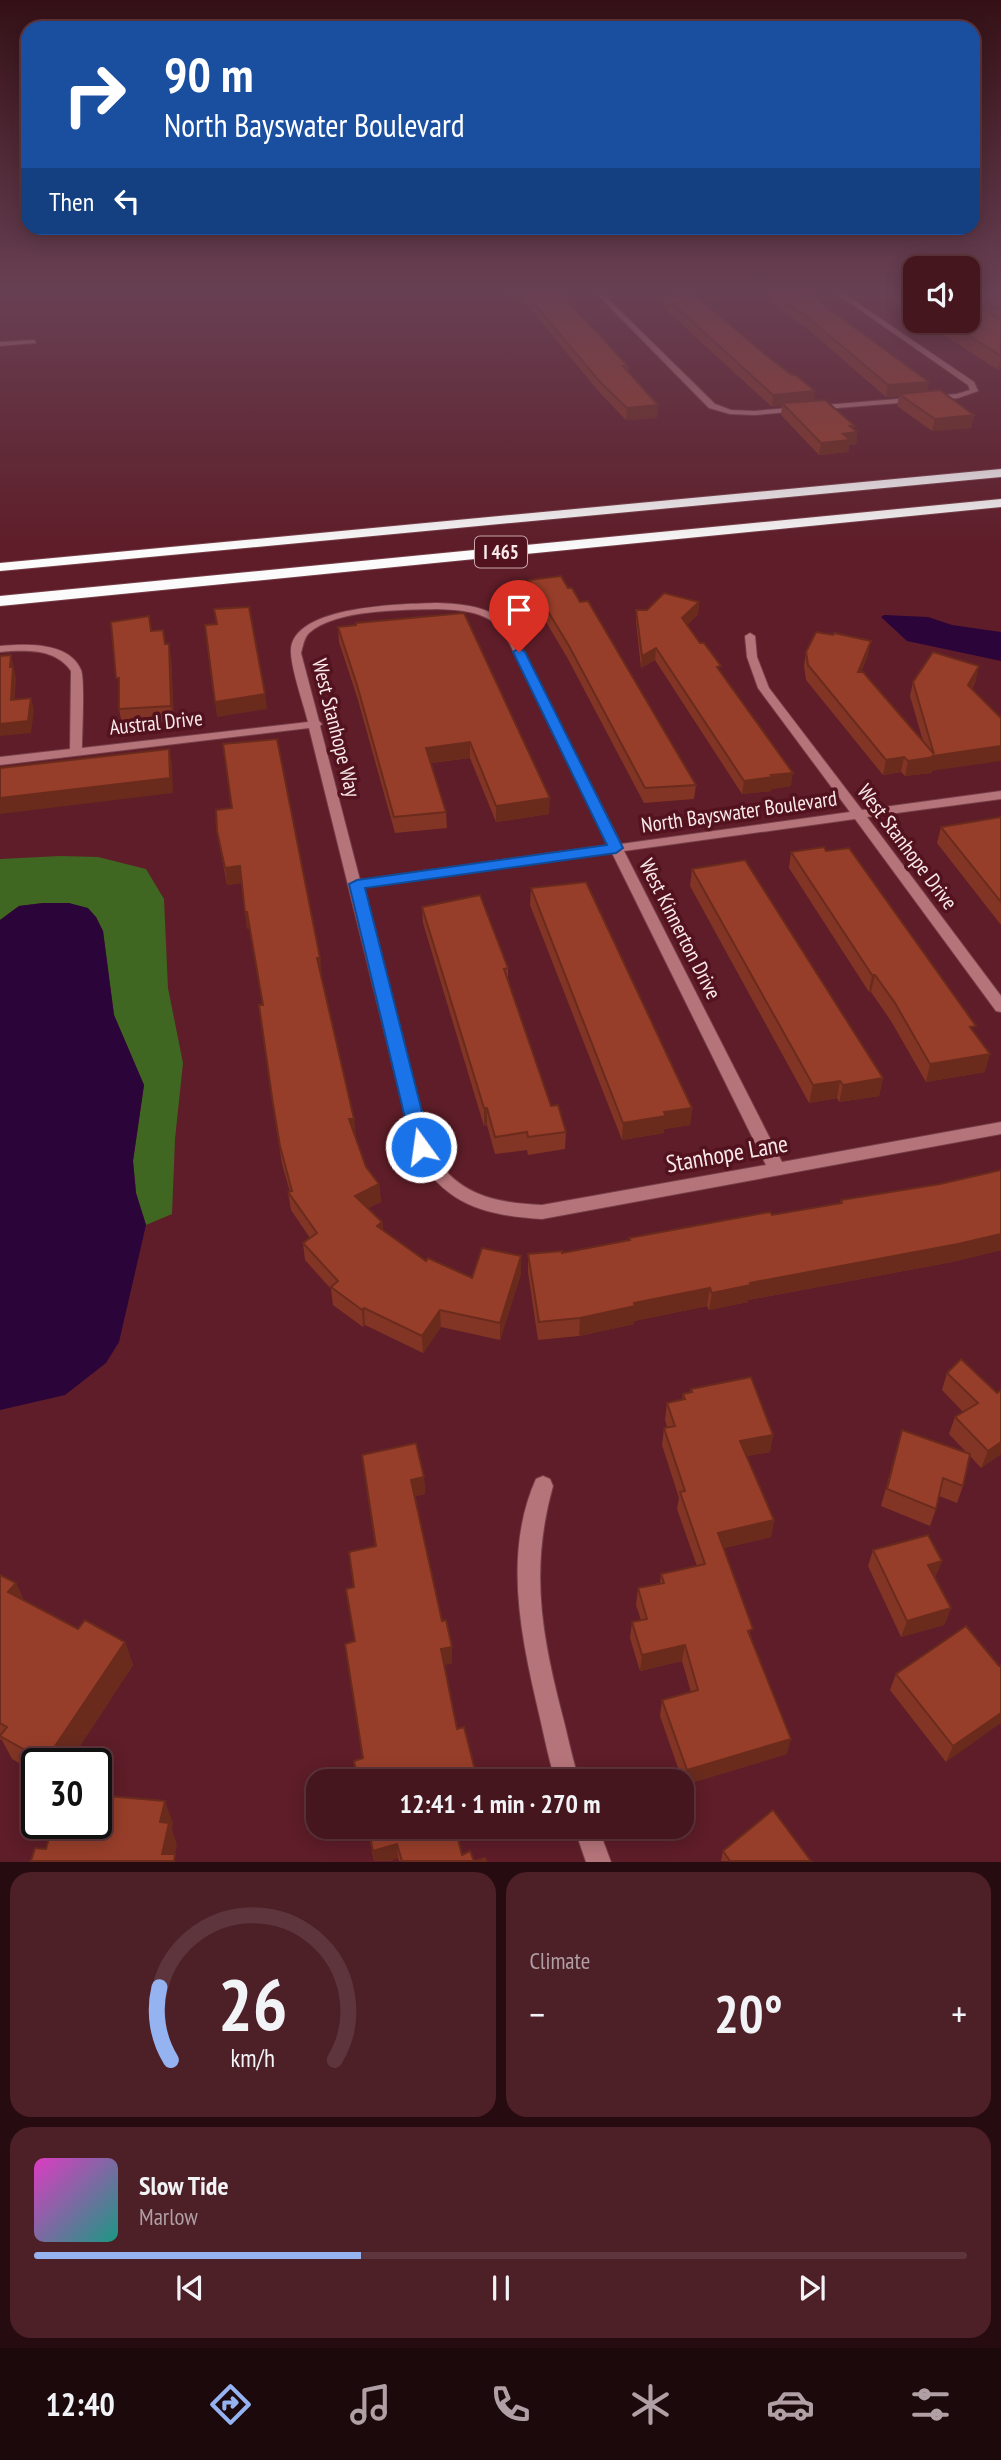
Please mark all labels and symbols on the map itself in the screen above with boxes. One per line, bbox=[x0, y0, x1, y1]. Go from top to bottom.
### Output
road number: I 465 bbox=[475, 537, 527, 568]
pin bbox=[489, 580, 549, 652]
street label: West Stanhope Way bbox=[306, 656, 367, 800]
street label: Austral Drive bbox=[108, 704, 204, 741]
street label: West Stanhope Drive bbox=[851, 778, 963, 915]
street label: North Bayswater Boulevard bbox=[639, 784, 839, 839]
street label: West Kinnerton Drive bbox=[633, 854, 727, 1004]
position arrow bbox=[384, 1110, 458, 1184]
street label: Stanhope Lane bbox=[664, 1128, 790, 1179]
speed limit sign: 30 bbox=[21, 1748, 112, 1839]

